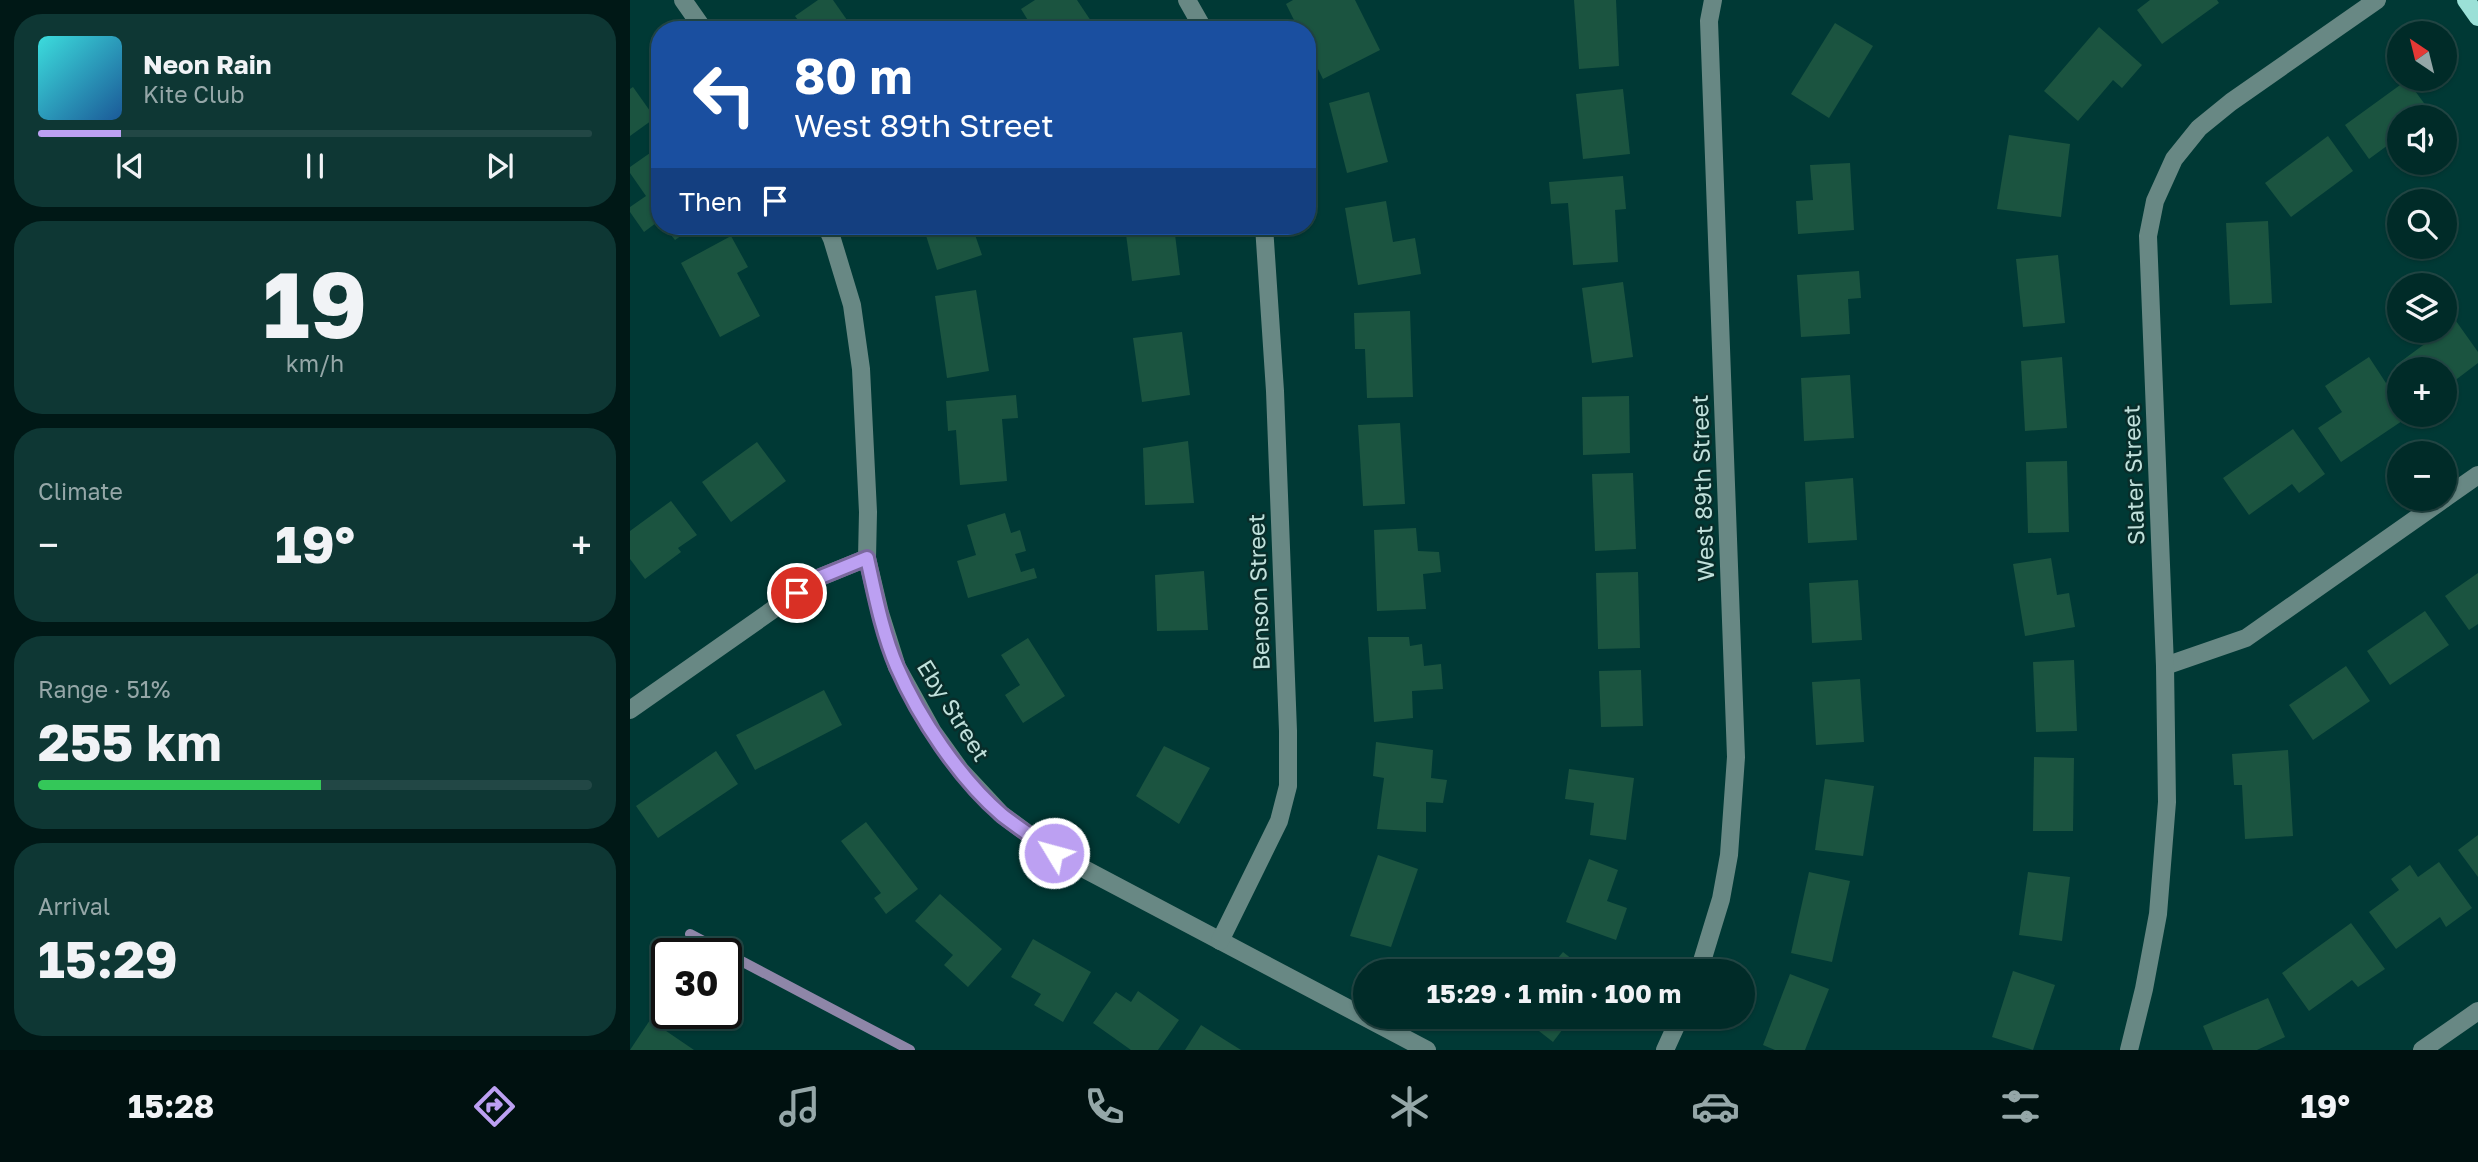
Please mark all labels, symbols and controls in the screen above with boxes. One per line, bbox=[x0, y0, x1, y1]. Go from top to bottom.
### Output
north arrow bbox=[2387, 21, 2457, 91]
map controls bbox=[2387, 21, 2457, 511]
text: 80 m bbox=[794, 46, 912, 105]
text: Neon Rain bbox=[143, 49, 272, 80]
icon: left bbox=[679, 49, 770, 140]
text: Kite Club bbox=[143, 80, 244, 108]
button: sound bbox=[2387, 105, 2457, 175]
text: West 89th Street bbox=[794, 106, 1054, 144]
icon: previous bbox=[111, 147, 149, 185]
icon: pause bbox=[296, 147, 334, 185]
icon: next bbox=[481, 147, 519, 185]
icon: arrive bbox=[756, 182, 794, 220]
text: Then bbox=[679, 186, 742, 217]
button: search bbox=[2387, 189, 2457, 259]
text: 19 bbox=[263, 249, 367, 358]
button: layers bbox=[2387, 273, 2457, 343]
text: km/h bbox=[286, 349, 344, 377]
button: + bbox=[2387, 357, 2457, 427]
street label: West 89th Street bbox=[1685, 394, 1719, 582]
street label: Slater Street bbox=[2117, 404, 2149, 546]
button: − bbox=[2387, 441, 2457, 511]
text: Climate bbox=[38, 477, 123, 505]
text: 19° bbox=[275, 512, 355, 574]
street label: Benson Street bbox=[1241, 513, 1275, 671]
text: − bbox=[38, 522, 59, 567]
text: + bbox=[571, 522, 592, 567]
pin bbox=[767, 563, 827, 623]
icon: arrive bbox=[778, 574, 816, 612]
street label: Eby Street bbox=[912, 654, 996, 766]
text: Range · 51% bbox=[38, 675, 170, 703]
text: 255 km bbox=[38, 710, 222, 772]
position arrow bbox=[1017, 816, 1091, 890]
text: Arrival bbox=[38, 892, 110, 920]
text: 15:29 bbox=[38, 927, 178, 989]
speed limit sign: 30 bbox=[651, 938, 742, 1029]
text: 15:29 · 1 min · 100 m bbox=[1427, 978, 1681, 1009]
icon: directions bbox=[470, 1082, 519, 1131]
icon: music bbox=[775, 1082, 824, 1131]
icon: phone bbox=[1080, 1082, 1129, 1131]
icon: climate bbox=[1385, 1082, 1434, 1131]
icon: car bbox=[1691, 1082, 1740, 1131]
icon: filters bbox=[1996, 1082, 2045, 1131]
text: 15:28 bbox=[128, 1087, 214, 1125]
text: 19° bbox=[2301, 1087, 2350, 1125]

